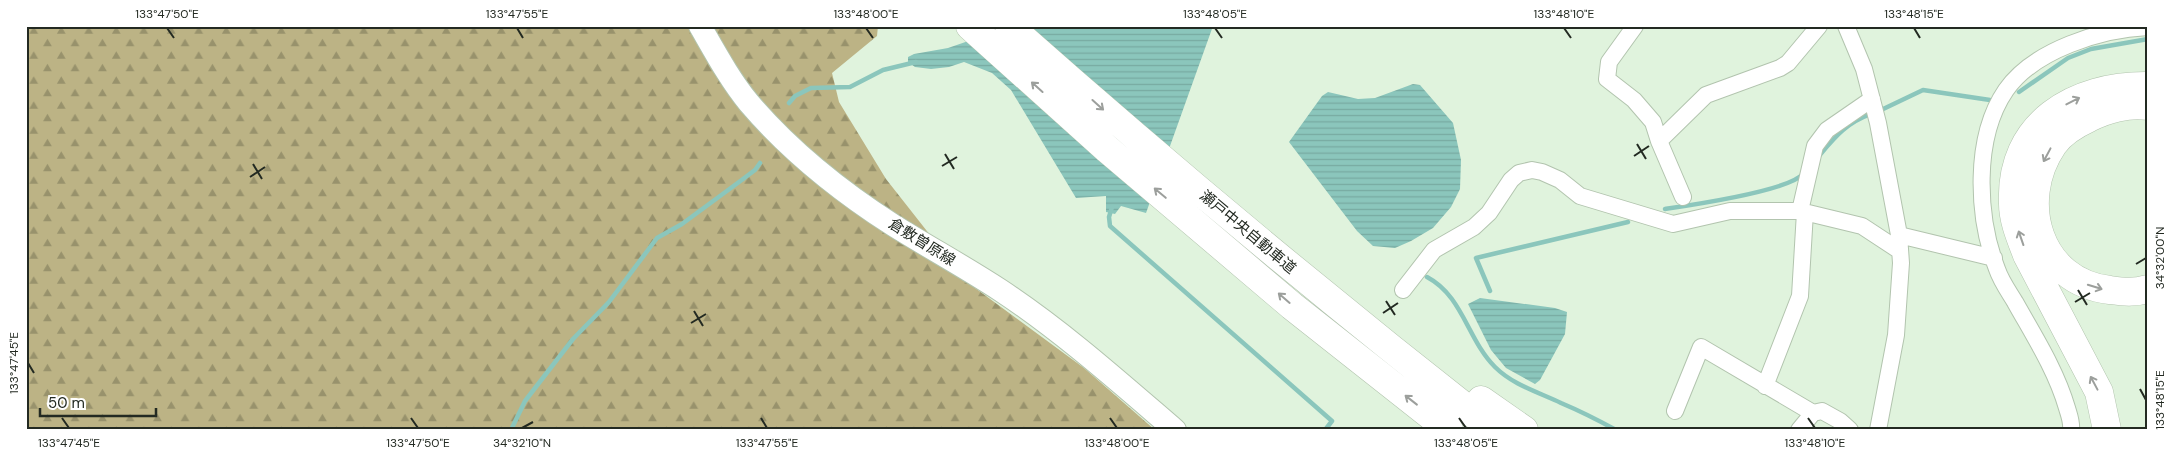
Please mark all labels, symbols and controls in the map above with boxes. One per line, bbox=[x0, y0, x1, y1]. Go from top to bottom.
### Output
text: 133°47'50"E bbox=[135, 6, 199, 22]
text: 133°47'55"E bbox=[486, 6, 548, 22]
text: 133°48'00"E bbox=[833, 6, 899, 22]
text: 133°48'05"E bbox=[1183, 6, 1247, 22]
text: 133°48'10"E bbox=[1534, 6, 1595, 22]
text: 133°48'15"E bbox=[1884, 6, 1944, 22]
one-way arrow bbox=[1031, 81, 1044, 93]
one-way arrow bbox=[2065, 95, 2080, 105]
one-way arrow bbox=[1091, 99, 1104, 111]
one-way arrow bbox=[2042, 148, 2052, 163]
street label: 瀬戸中央自動車道 bbox=[1196, 186, 1300, 278]
one-way arrow bbox=[1154, 188, 1167, 199]
street label: 倉敷曽原線 bbox=[885, 214, 959, 270]
text: 34°32'00"N bbox=[2152, 227, 2168, 289]
one-way arrow bbox=[2016, 231, 2025, 246]
one-way arrow bbox=[2087, 282, 2103, 292]
one-way arrow bbox=[1277, 293, 1290, 304]
text: 133°47'45"E bbox=[6, 332, 22, 394]
text: 133°48'15"E bbox=[2152, 370, 2168, 430]
one-way arrow bbox=[2089, 376, 2098, 391]
scale bar bbox=[40, 386, 156, 418]
text: 50 m bbox=[48, 393, 85, 413]
one-way arrow bbox=[1405, 394, 1418, 405]
text: 133°47'45"E bbox=[38, 435, 100, 451]
text: 133°47'50"E bbox=[386, 435, 450, 451]
text: 34°32'10"N bbox=[493, 435, 551, 451]
text: 133°47'55"E bbox=[736, 435, 798, 451]
text: 133°48'00"E bbox=[1084, 435, 1150, 451]
text: 133°48'05"E bbox=[1434, 435, 1498, 451]
text: 133°48'10"E bbox=[1785, 435, 1846, 451]

